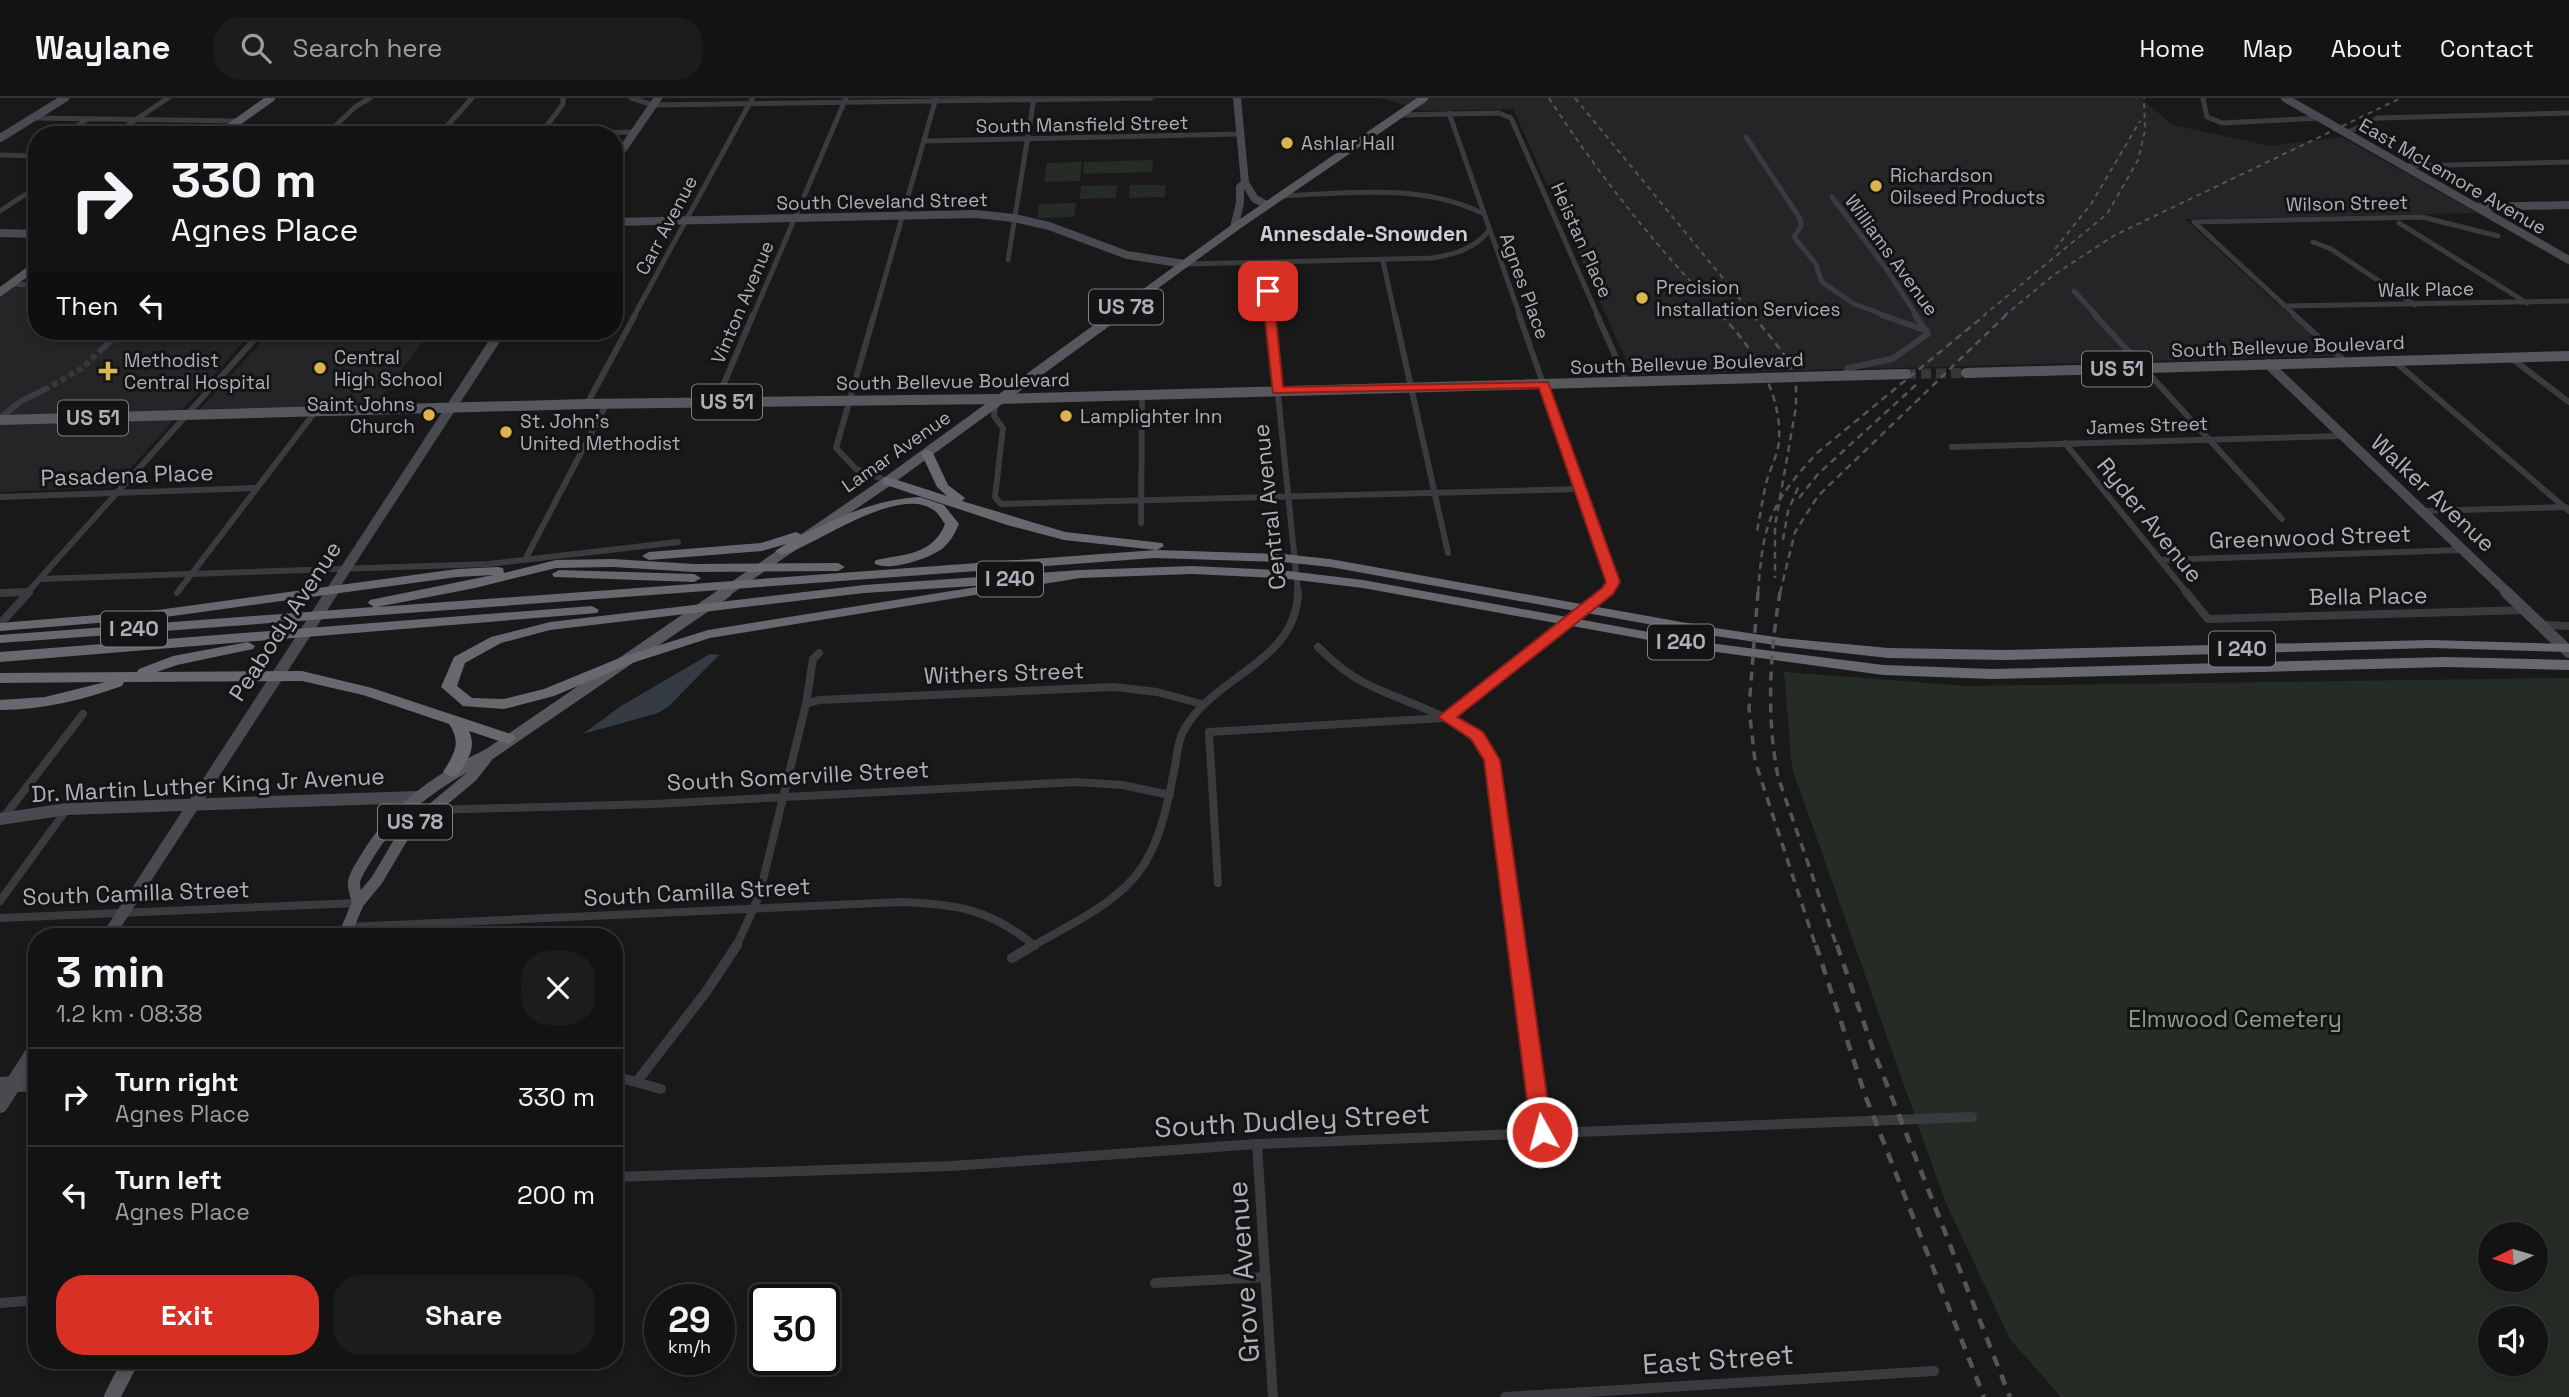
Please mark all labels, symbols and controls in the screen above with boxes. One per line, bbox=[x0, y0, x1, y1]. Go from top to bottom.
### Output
search box bbox=[213, 17, 703, 80]
text: Waylane bbox=[35, 27, 171, 69]
icon: search bbox=[237, 29, 275, 67]
text: Search here bbox=[293, 31, 442, 65]
text: Home bbox=[2139, 33, 2205, 64]
text: Map bbox=[2243, 33, 2293, 64]
text: About bbox=[2331, 33, 2402, 64]
text: Contact bbox=[2440, 33, 2534, 64]
street label: South Mansfield Street bbox=[975, 110, 1189, 139]
street label: East McLemore Avenue bbox=[2355, 113, 2551, 240]
place label: Ashlar Hall bbox=[1301, 131, 1395, 156]
marker: Ashlar Hall bbox=[1279, 135, 1295, 151]
text: 330 m bbox=[171, 149, 317, 211]
icon: right bbox=[56, 154, 147, 245]
place label: Richardson Oilseed Products bbox=[1890, 163, 2045, 210]
street label: Carr Avenue bbox=[630, 171, 703, 279]
marker: Richardson Oilseed Products bbox=[1868, 178, 1884, 194]
street label: Heistan Place bbox=[1545, 179, 1618, 302]
street label: South Cleveland Street bbox=[776, 187, 988, 216]
street label: Williams Avenue bbox=[1839, 190, 1944, 321]
street label: Wilson Street bbox=[2286, 190, 2408, 217]
text: Agnes Place bbox=[171, 210, 358, 250]
district label: Annesdale-Snowden bbox=[1260, 220, 1468, 247]
street label: Agnes Place bbox=[1494, 230, 1555, 343]
street label: Vinton Avenue bbox=[705, 237, 780, 368]
pin bbox=[1238, 261, 1298, 321]
icon: arrive bbox=[1249, 272, 1287, 310]
place label: Precision Installation Services bbox=[1656, 275, 1841, 322]
street label: Walk Place bbox=[2378, 276, 2474, 303]
icon: left bbox=[133, 287, 171, 325]
text: Then bbox=[56, 289, 119, 323]
road number: US 78 bbox=[1089, 290, 1163, 325]
marker: Precision Installation Services bbox=[1634, 290, 1650, 306]
street label: South Bellevue Boulevard bbox=[2171, 330, 2405, 363]
place label: Central High School bbox=[334, 345, 443, 392]
street label: South Bellevue Boulevard bbox=[1570, 347, 1804, 380]
place label: Methodist Central Hospital bbox=[124, 348, 270, 395]
road number: US 51 bbox=[2082, 352, 2152, 386]
marker: Central High School bbox=[312, 360, 328, 376]
marker: Methodist Central Hospital bbox=[98, 361, 118, 381]
street label: South Bellevue Boulevard bbox=[836, 367, 1070, 396]
road number: US 51 bbox=[692, 384, 762, 420]
place label: Saint Johns Church bbox=[307, 392, 415, 439]
road number: US 51 bbox=[58, 400, 128, 436]
place label: Lamplighter Inn bbox=[1080, 404, 1222, 429]
street label: Lamar Avenue bbox=[837, 405, 956, 498]
marker: Saint Johns Church bbox=[421, 407, 437, 423]
marker: Lamplighter Inn bbox=[1058, 408, 1074, 424]
place label: St. John's United Methodist bbox=[520, 409, 681, 456]
street label: James Street bbox=[2085, 411, 2209, 440]
street label: Central Avenue bbox=[1245, 423, 1293, 591]
marker: St. John's United Methodist bbox=[498, 424, 514, 440]
street label: Walker Avenue bbox=[2364, 428, 2502, 558]
street label: Ryder Avenue bbox=[2090, 451, 2210, 589]
street label: Pasadena Place bbox=[40, 457, 214, 493]
street label: Greenwood Street bbox=[2208, 518, 2412, 556]
street label: Peabody Avenue bbox=[222, 535, 348, 707]
road number: I 240 bbox=[977, 561, 1043, 596]
street label: Bella Place bbox=[2308, 580, 2428, 612]
road number: I 240 bbox=[101, 612, 167, 646]
road number: I 240 bbox=[1648, 624, 1714, 660]
road number: I 240 bbox=[2209, 632, 2275, 666]
street label: Withers Street bbox=[923, 655, 1085, 691]
street label: South Somerville Street bbox=[666, 754, 930, 798]
street label: Dr. Martin Luther King Jr Avenue bbox=[31, 761, 385, 809]
road number: US 78 bbox=[378, 804, 452, 840]
street label: South Camilla Street bbox=[583, 871, 811, 913]
street label: South Camilla Street bbox=[22, 874, 250, 912]
text: 3 min bbox=[56, 946, 165, 999]
button: close bbox=[521, 951, 595, 1025]
text: 1.2 km · 08:38 bbox=[56, 999, 203, 1029]
park label: Elmwood Cemetery bbox=[2128, 1004, 2342, 1034]
text: Turn right bbox=[115, 1065, 239, 1099]
icon: right bbox=[56, 1078, 94, 1116]
text: 330 m bbox=[518, 1080, 595, 1114]
street label: South Dudley Street bbox=[1153, 1095, 1431, 1145]
position arrow bbox=[1505, 1095, 1579, 1169]
text: Agnes Place bbox=[115, 1099, 250, 1129]
text: Turn left bbox=[115, 1163, 222, 1197]
icon: left bbox=[56, 1176, 94, 1214]
text: 200 m bbox=[517, 1178, 595, 1212]
street label: Grove Avenue bbox=[1219, 1180, 1267, 1364]
text: Agnes Place bbox=[115, 1197, 250, 1227]
north arrow bbox=[2478, 1222, 2548, 1292]
map controls bbox=[2478, 1222, 2548, 1376]
button: Exit bbox=[56, 1275, 319, 1355]
button: Share bbox=[333, 1275, 595, 1355]
speed limit sign: 30 bbox=[749, 1284, 840, 1375]
text: 29 bbox=[668, 1298, 711, 1342]
button: sound bbox=[2478, 1306, 2548, 1376]
text: km/h bbox=[668, 1335, 711, 1358]
street label: East Street bbox=[1641, 1336, 1795, 1382]

